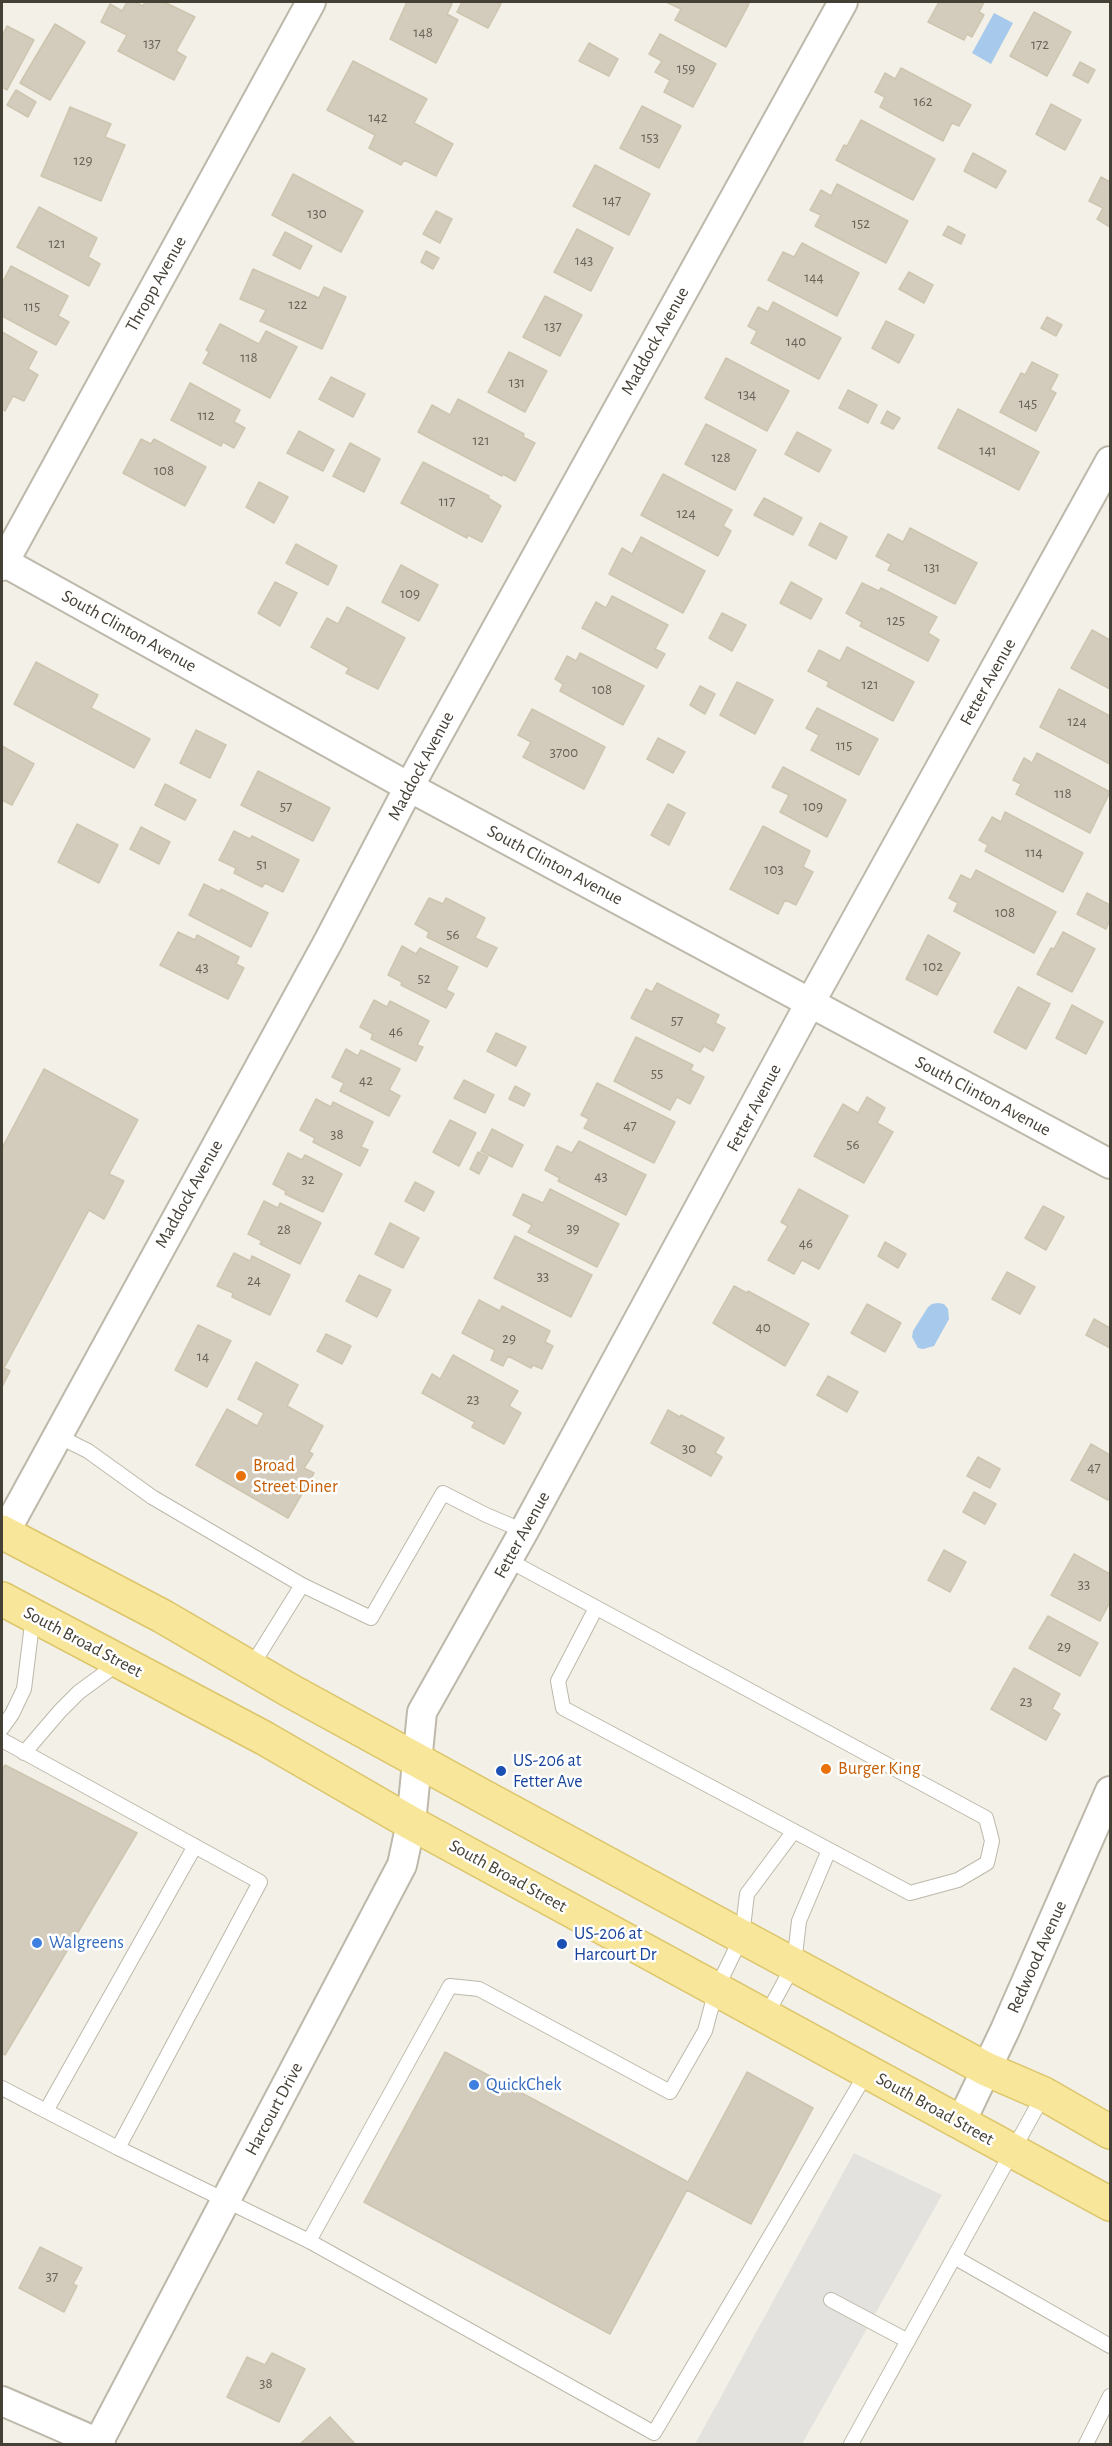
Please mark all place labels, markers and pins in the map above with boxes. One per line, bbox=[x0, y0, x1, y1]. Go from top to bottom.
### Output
place label: Broad Street Diner bbox=[253, 1455, 338, 1498]
marker: Broad Street Diner bbox=[234, 1469, 248, 1483]
place label: US-206 at Fetter Ave bbox=[513, 1750, 582, 1792]
place label: Burger King bbox=[838, 1758, 921, 1780]
marker: Burger King bbox=[819, 1762, 833, 1776]
marker: US-206 at Fetter Ave bbox=[494, 1764, 508, 1778]
place label: US-206 at Harcourt Dr bbox=[574, 1923, 657, 1966]
place label: Walgreens bbox=[49, 1932, 124, 1954]
marker: Walgreens bbox=[30, 1936, 44, 1950]
marker: US-206 at Harcourt Dr bbox=[555, 1937, 569, 1951]
place label: QuickChek bbox=[486, 2074, 561, 2096]
marker: QuickChek bbox=[467, 2078, 481, 2092]

